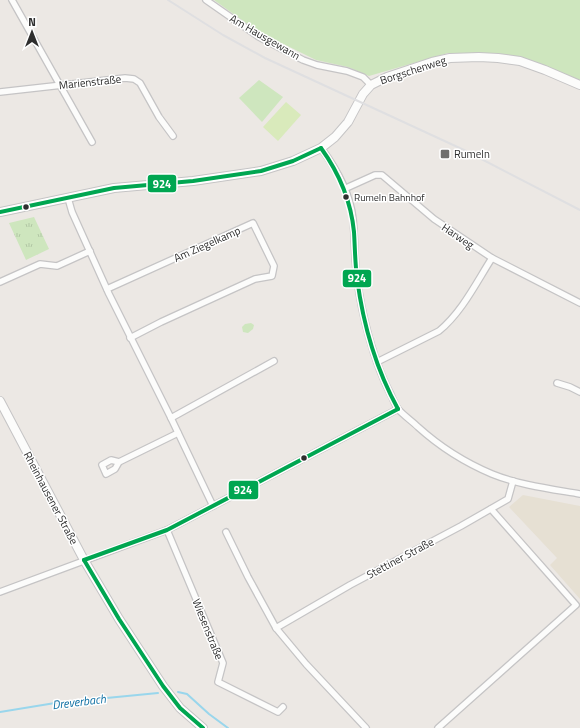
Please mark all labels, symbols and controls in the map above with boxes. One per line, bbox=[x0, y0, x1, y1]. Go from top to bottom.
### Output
street label: Am Hausgewann bbox=[227, 10, 303, 64]
north arrow bbox=[12, 12, 52, 52]
text: N bbox=[28, 14, 36, 30]
street label: Borgschenweg bbox=[378, 52, 448, 88]
street label: Marienstraße bbox=[58, 71, 122, 93]
place label: Rumeln bbox=[454, 146, 490, 162]
marker: Rumeln bbox=[439, 148, 451, 160]
line badge: 924 bbox=[147, 174, 177, 193]
text: 924 bbox=[153, 176, 171, 192]
place label: Rumeln Bahnhof bbox=[354, 190, 425, 205]
marker: Rumeln Bahnhof bbox=[341, 192, 351, 202]
unlabelled marker bbox=[21, 202, 31, 212]
street label: Harweg bbox=[438, 219, 478, 253]
street label: Am Ziegelkamp bbox=[171, 222, 243, 266]
line badge: 924 bbox=[342, 269, 372, 288]
text: 924 bbox=[348, 270, 366, 286]
street label: Rheinhausener Straße bbox=[20, 449, 82, 548]
unlabelled marker bbox=[299, 453, 309, 463]
line badge: 924 bbox=[228, 480, 259, 500]
text: 924 bbox=[234, 482, 252, 498]
street label: Stettiner Straße bbox=[364, 533, 437, 582]
street label: Wiesenstraße bbox=[189, 596, 228, 662]
water label: Dreverbach bbox=[51, 689, 108, 714]

